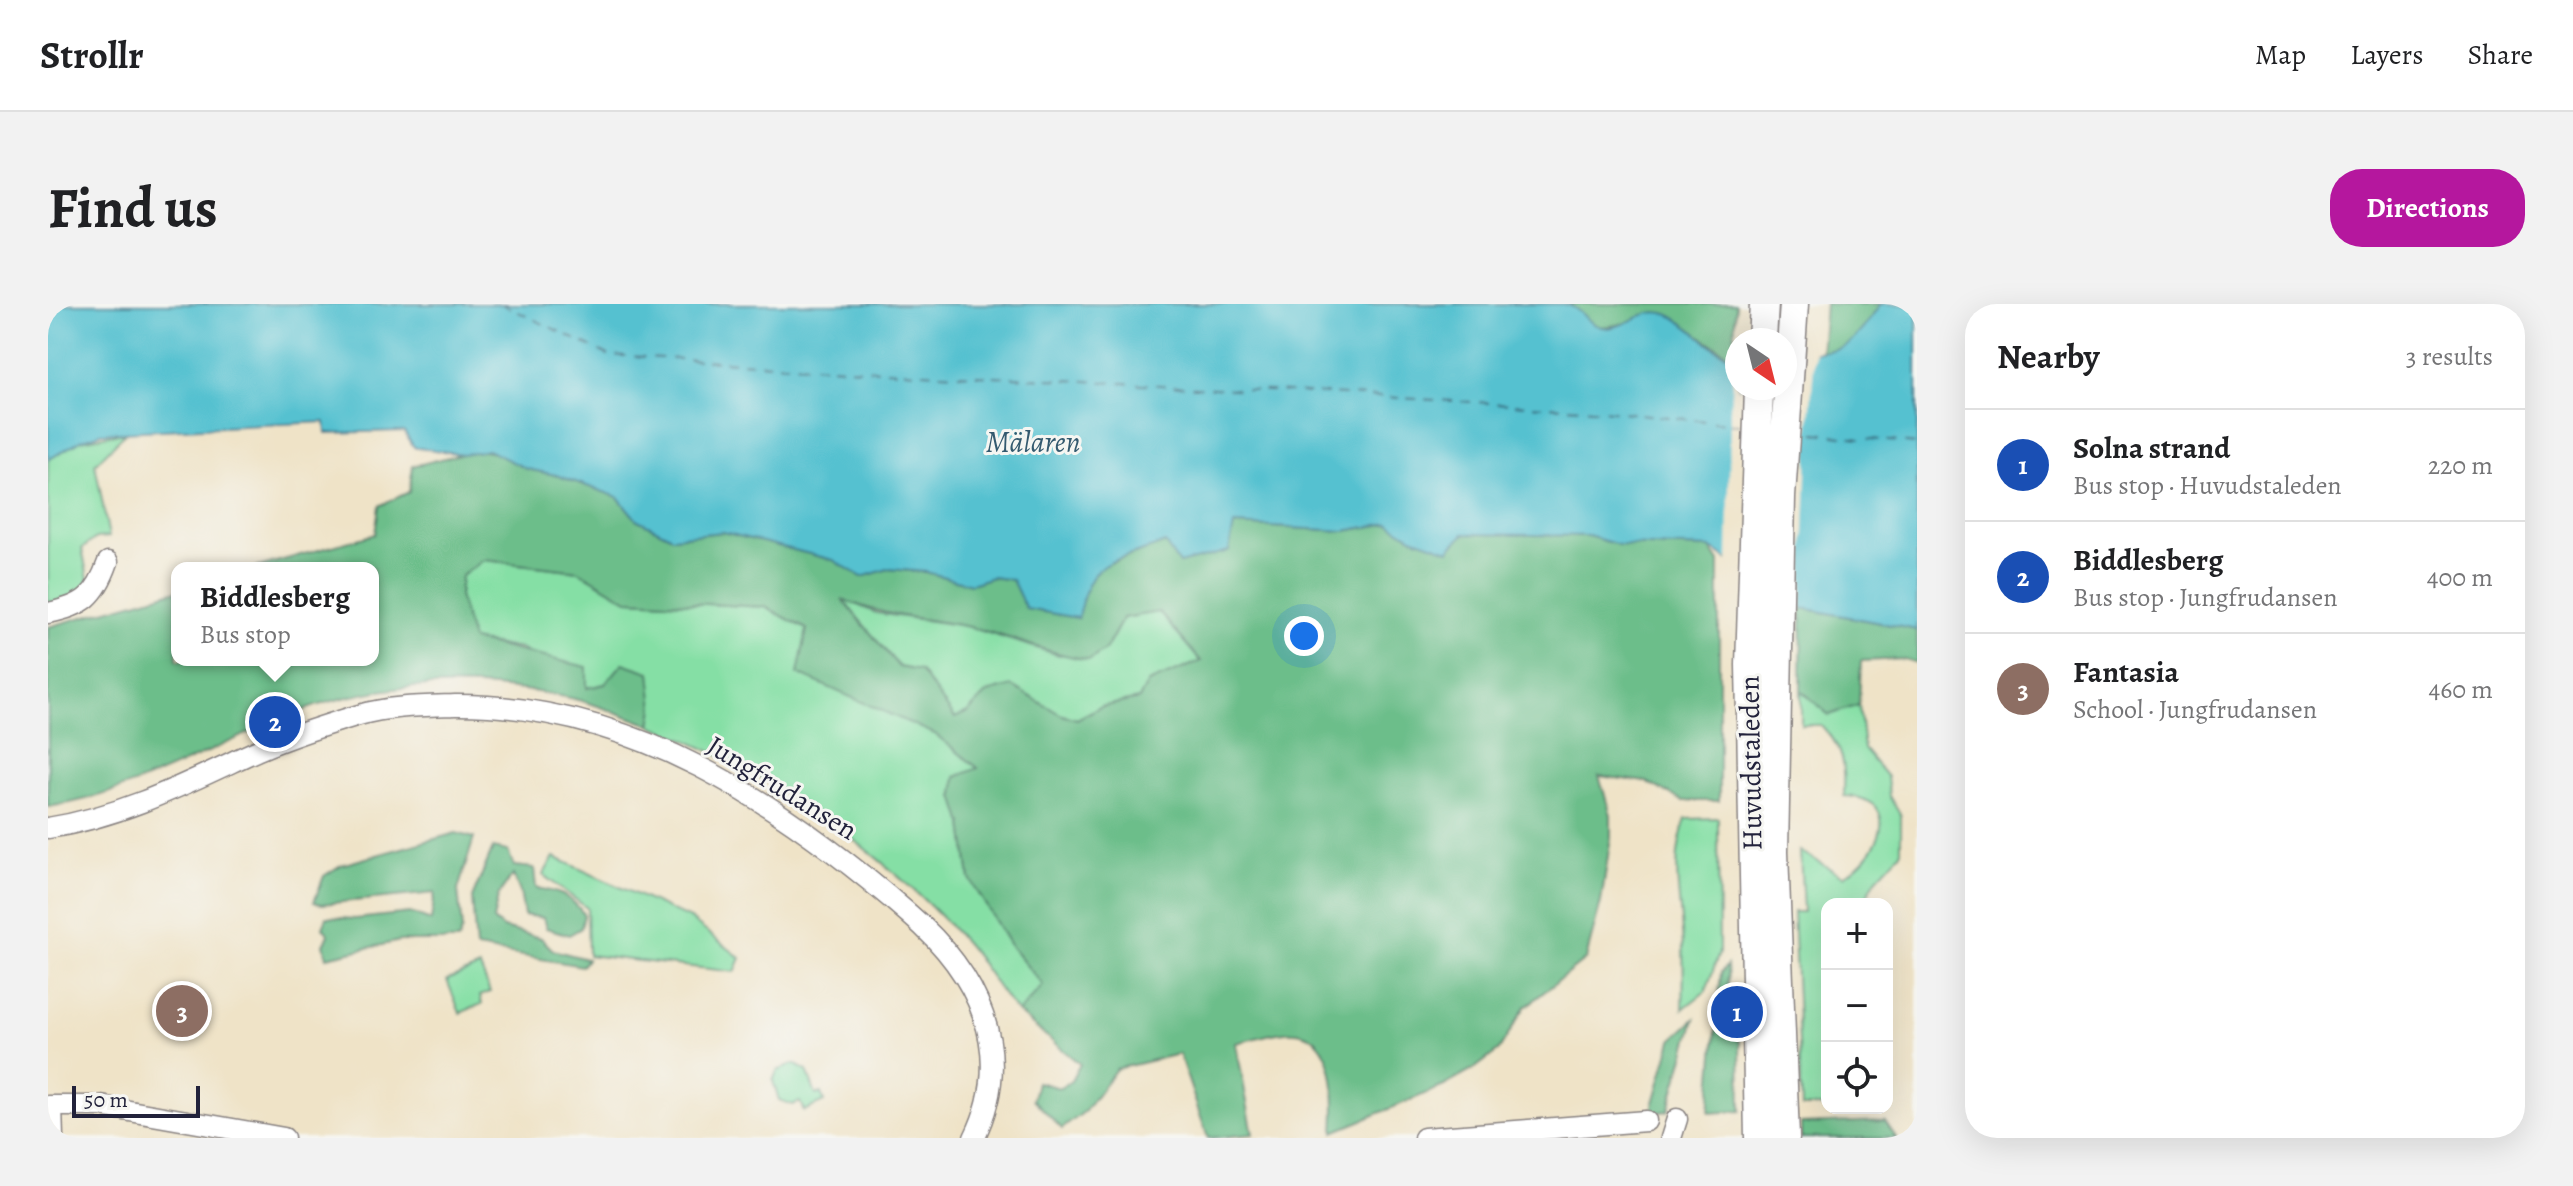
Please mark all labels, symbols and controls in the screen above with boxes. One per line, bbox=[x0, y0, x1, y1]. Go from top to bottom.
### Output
text: Strollr bbox=[40, 29, 144, 81]
text: Map bbox=[2255, 36, 2306, 74]
text: Layers bbox=[2350, 36, 2423, 74]
text: Share bbox=[2467, 36, 2533, 74]
button: Directions bbox=[2330, 169, 2525, 247]
text: Find us bbox=[48, 170, 218, 246]
north arrow bbox=[1725, 328, 1797, 400]
text: Nearby bbox=[1997, 333, 2100, 380]
text: 3 results bbox=[2406, 339, 2493, 374]
water label: Mälaren bbox=[986, 422, 1080, 462]
text: Solna strand bbox=[2073, 428, 2230, 468]
text: 1 bbox=[2018, 448, 2028, 483]
text: 220 m bbox=[2428, 448, 2493, 483]
text: Bus stop · Huvudstaleden bbox=[2073, 468, 2342, 503]
text: Biddlesberg bbox=[2073, 540, 2224, 580]
text: 2 bbox=[2017, 560, 2029, 595]
text: 400 m bbox=[2427, 560, 2493, 595]
popup bbox=[171, 562, 379, 666]
text: Biddlesberg bbox=[200, 577, 350, 617]
text: Bus stop · Jungfrudansen bbox=[2073, 580, 2337, 615]
your location bbox=[1284, 616, 1324, 656]
text: Bus stop bbox=[200, 617, 291, 652]
text: Fantasia bbox=[2073, 652, 2179, 692]
text: 3 bbox=[2017, 672, 2029, 707]
text: 460 m bbox=[2429, 672, 2493, 707]
street label: Huvudstaleden bbox=[1730, 675, 1772, 851]
pin: 2 bbox=[249, 692, 301, 752]
text: School · Jungfrudansen bbox=[2073, 692, 2317, 727]
street label: Jungfrudansen bbox=[700, 727, 864, 849]
map controls bbox=[1821, 898, 1893, 1114]
button: + bbox=[1821, 898, 1893, 970]
button: − bbox=[1821, 970, 1893, 1042]
pin: 3 bbox=[156, 981, 208, 1041]
pin: 1 bbox=[1711, 982, 1763, 1042]
button: locate bbox=[1821, 1042, 1893, 1114]
scale bar bbox=[72, 1082, 200, 1118]
text: 50 m bbox=[84, 1085, 128, 1115]

